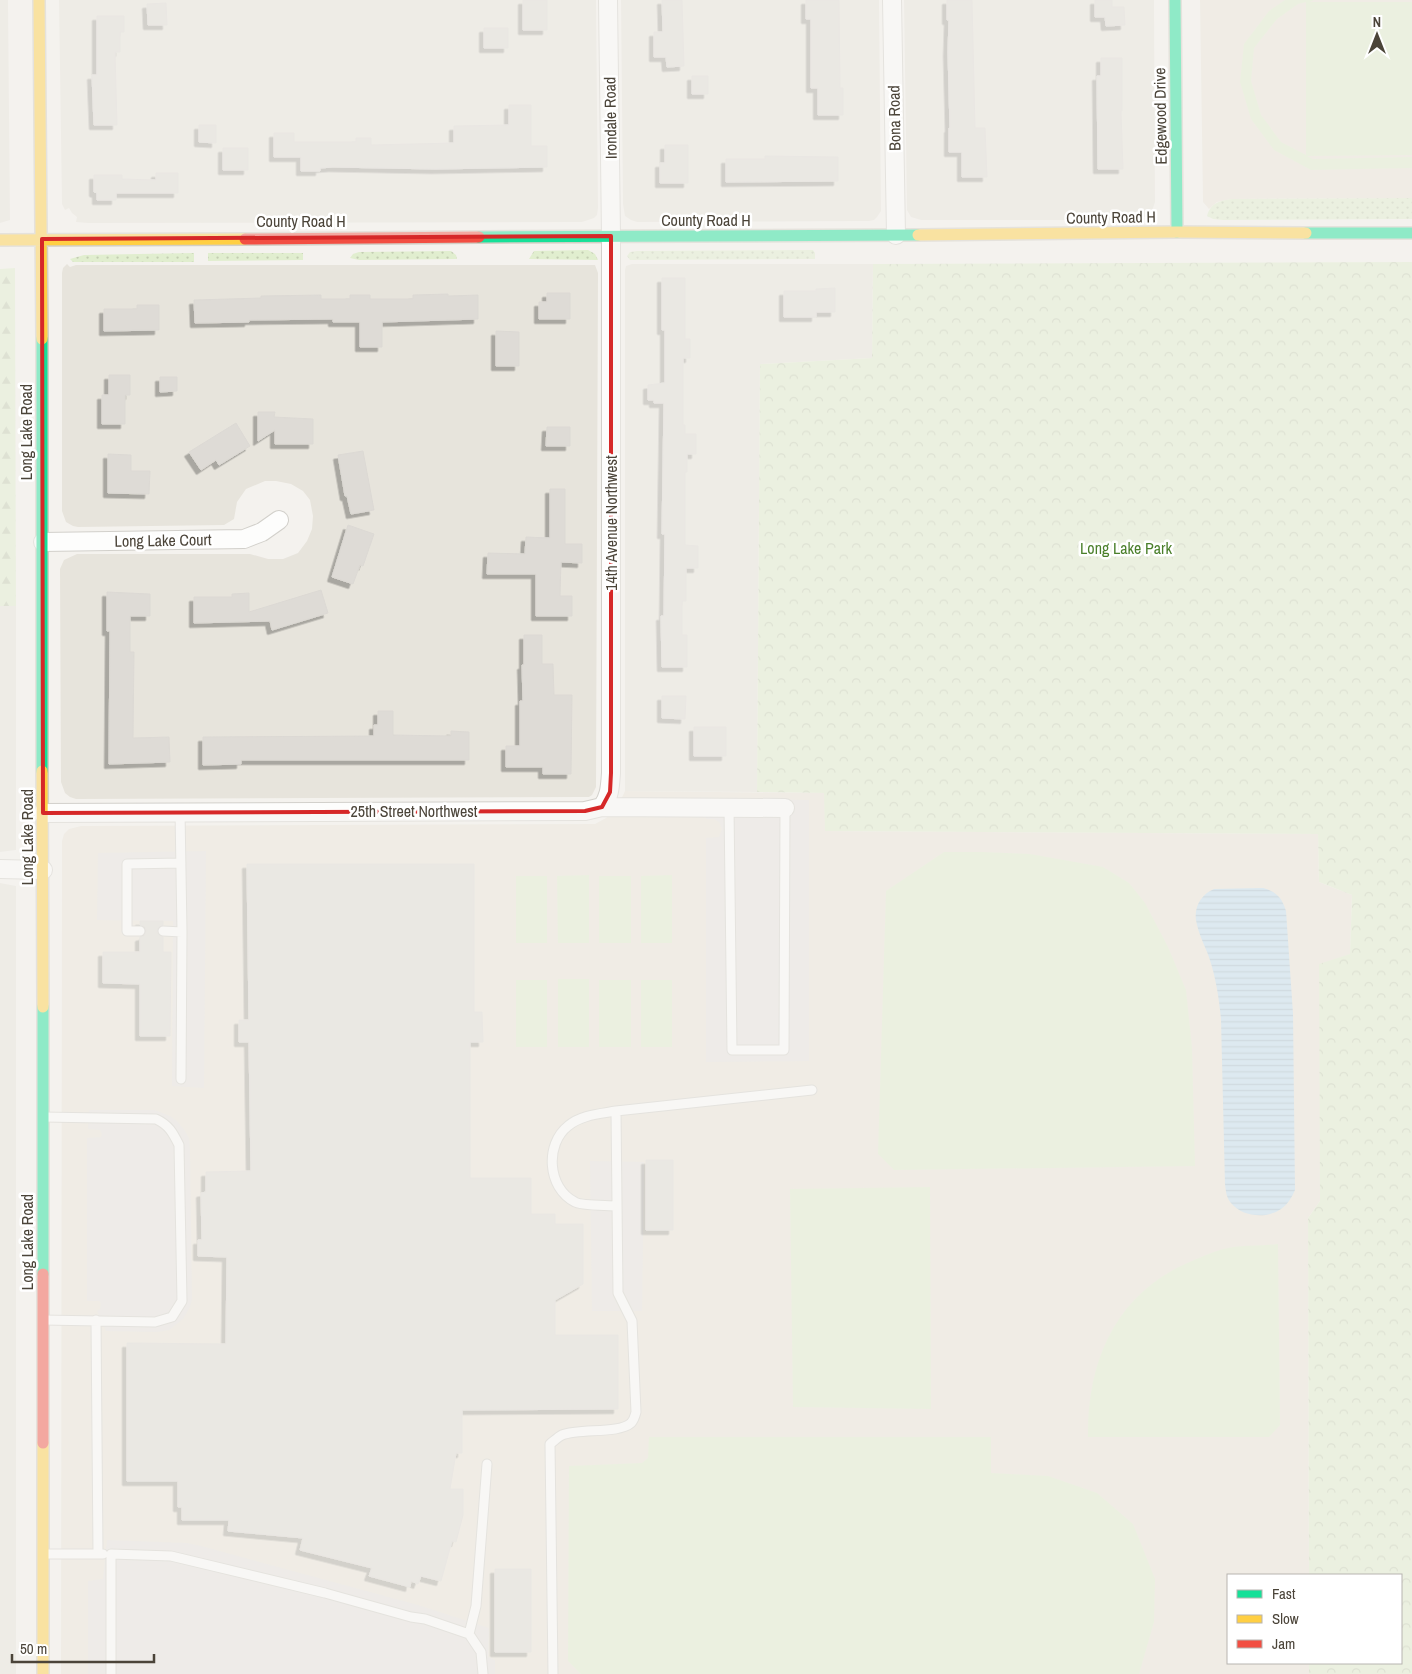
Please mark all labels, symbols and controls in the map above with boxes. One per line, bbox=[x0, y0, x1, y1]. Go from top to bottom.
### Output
north arrow bbox=[1352, 10, 1402, 60]
text: N bbox=[1373, 13, 1381, 31]
street label: Edgewood Drive bbox=[1148, 67, 1172, 165]
street label: Irondale Road bbox=[598, 77, 622, 159]
street label: Bona Road bbox=[882, 85, 906, 151]
street label: County Road H bbox=[1066, 205, 1156, 229]
street label: County Road H bbox=[661, 209, 751, 231]
street label: County Road H bbox=[256, 210, 346, 232]
street label: Long Lake Road bbox=[15, 384, 37, 480]
street label: 14th Avenue Northwest bbox=[600, 455, 622, 591]
street label: Long Lake Court bbox=[114, 528, 212, 552]
park label: Long Lake Park bbox=[1080, 537, 1172, 559]
street label: Long Lake Road bbox=[16, 789, 38, 885]
street label: 25th Street Northwest bbox=[351, 800, 478, 822]
street label: Long Lake Road bbox=[16, 1194, 38, 1290]
legend bbox=[1227, 1574, 1402, 1664]
text: Fast bbox=[1272, 1583, 1296, 1604]
text: Slow bbox=[1272, 1608, 1299, 1629]
scale bar bbox=[12, 1632, 155, 1664]
text: Jam bbox=[1272, 1633, 1295, 1654]
text: 50 m bbox=[20, 1638, 47, 1659]

